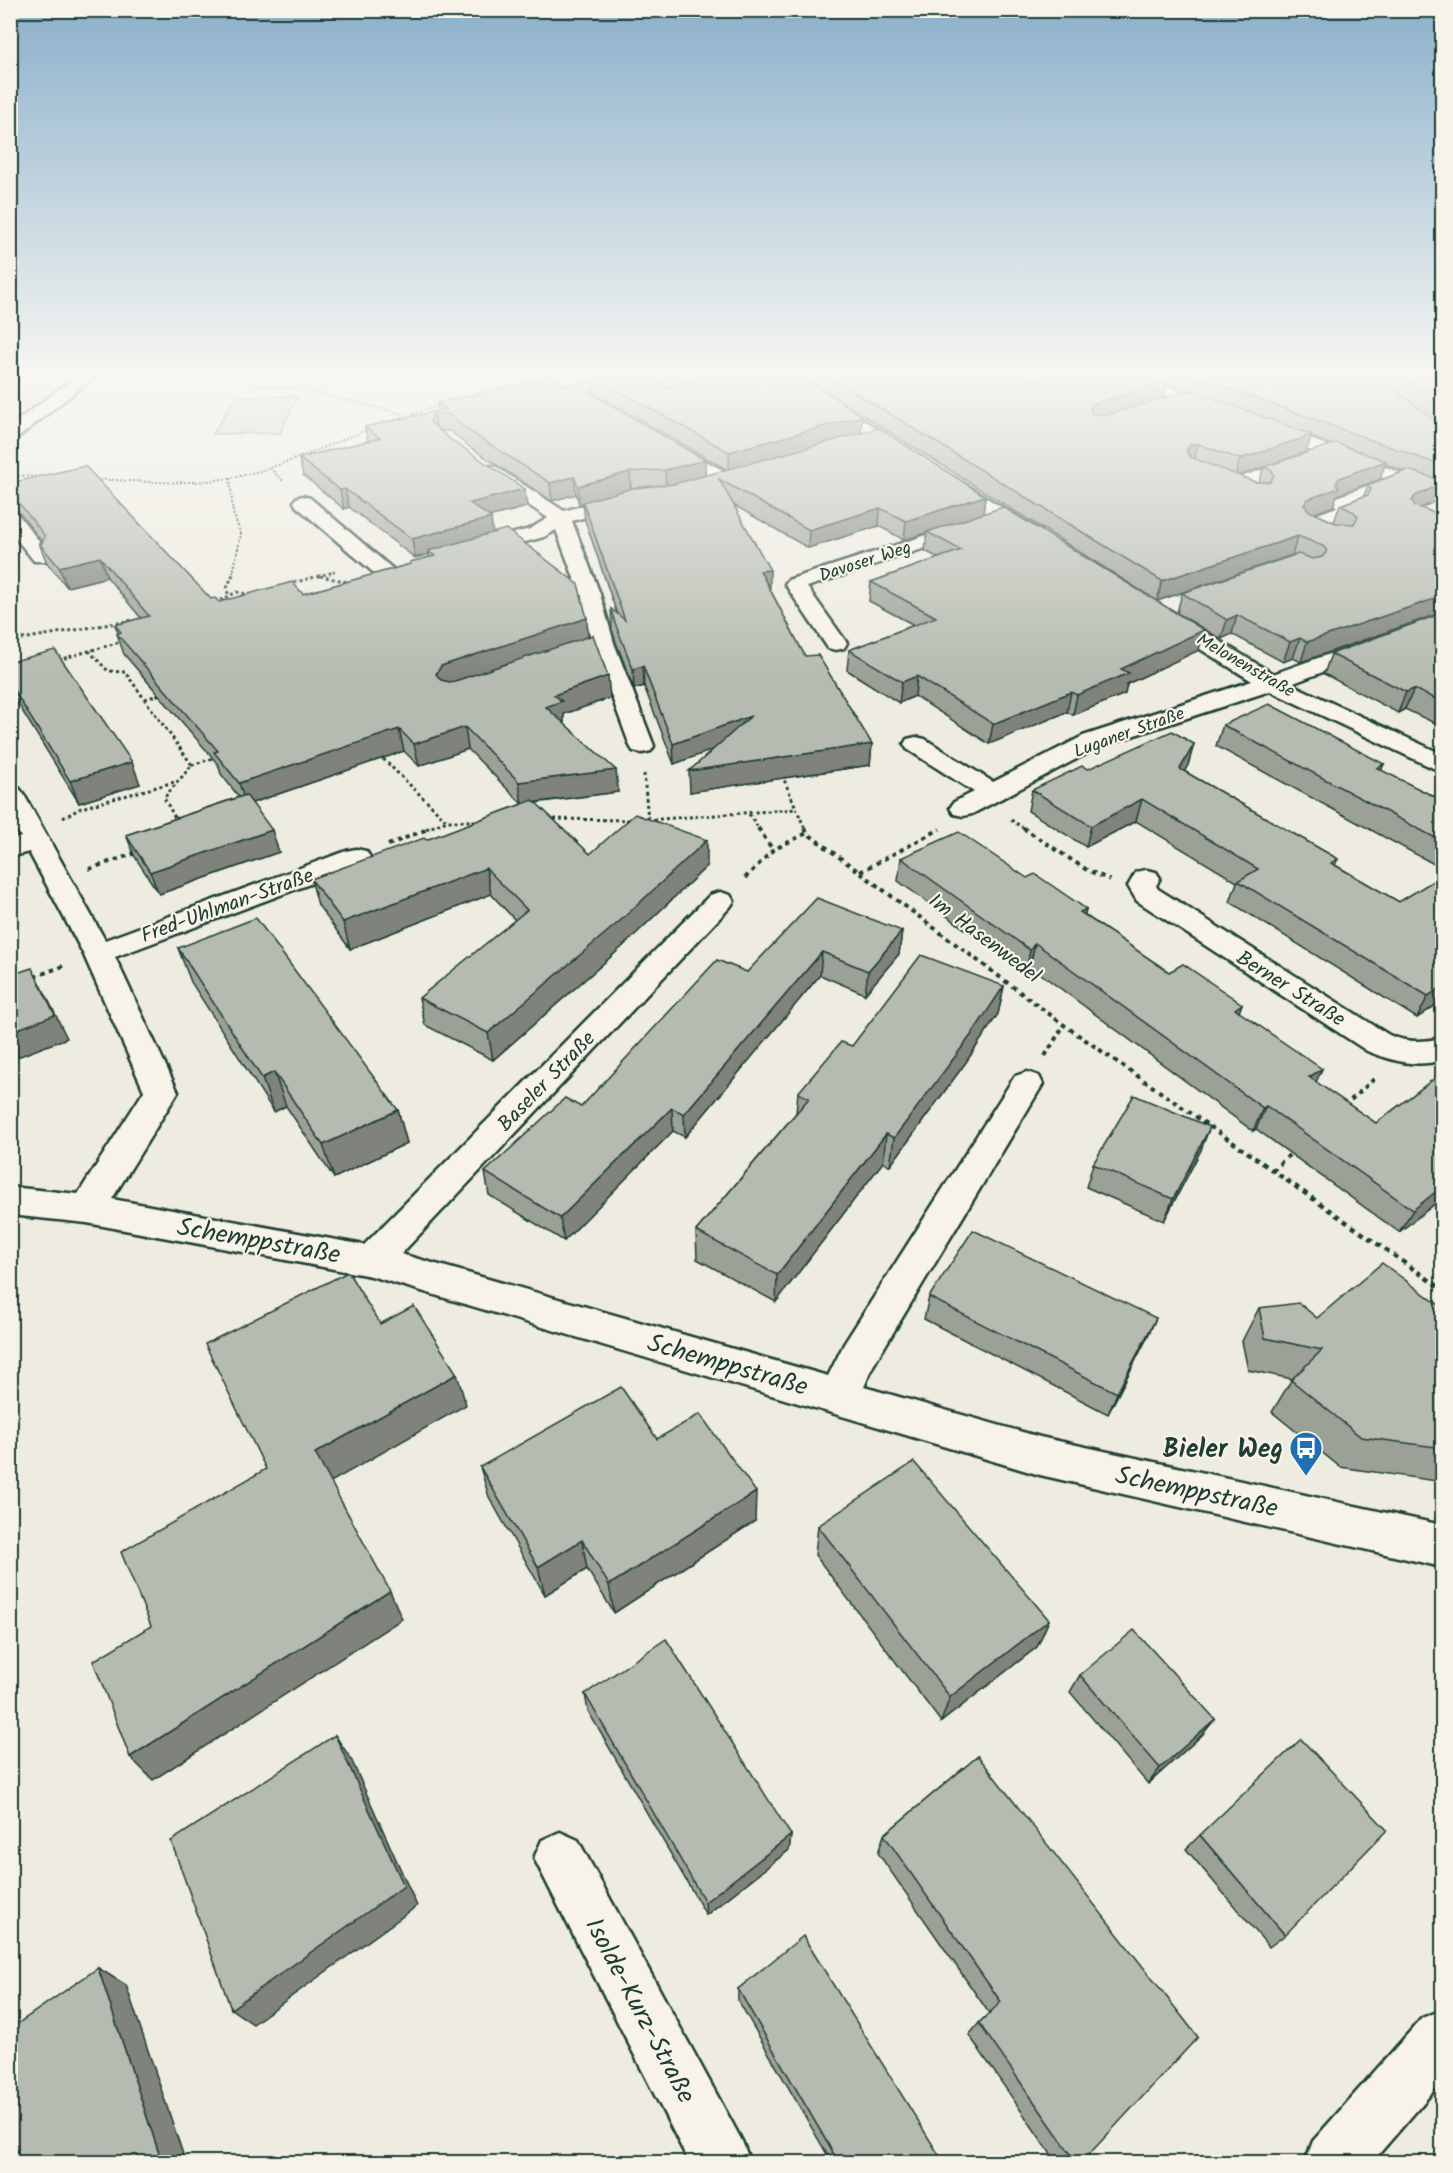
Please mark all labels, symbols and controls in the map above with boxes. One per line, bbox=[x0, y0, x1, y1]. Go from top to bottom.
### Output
street label: Davoser Weg bbox=[816, 534, 915, 591]
street label: Melonenstraße bbox=[1190, 626, 1300, 706]
street label: Luganer Straße bbox=[1070, 700, 1189, 767]
street label: Fred-Uhlman-Straße bbox=[137, 860, 319, 953]
street label: Im Hasenwedel bbox=[921, 886, 1047, 993]
street label: Berner Straße bbox=[1229, 943, 1352, 1036]
street label: Baseler Straße bbox=[490, 1024, 604, 1140]
street label: Schemppstraße bbox=[174, 1207, 344, 1277]
street label: Schemppstraße bbox=[642, 1323, 813, 1409]
place label: Bieler Weg bbox=[1163, 1429, 1283, 1471]
bus stop icon: Bieler Weg bbox=[1288, 1430, 1324, 1477]
street label: Schemppstraße bbox=[1111, 1455, 1282, 1531]
street label: Isolde-Kurz-Straße bbox=[572, 1910, 706, 2112]

